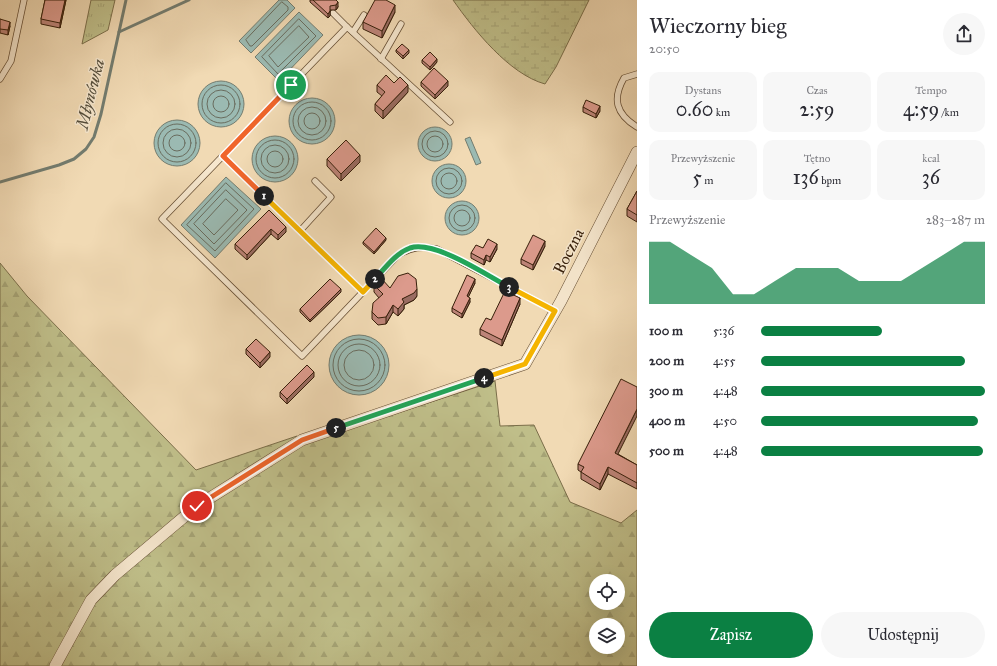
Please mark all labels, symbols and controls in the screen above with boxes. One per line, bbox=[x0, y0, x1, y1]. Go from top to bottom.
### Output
text: Wieczorny bieg bbox=[649, 12, 786, 39]
button: share bbox=[943, 13, 985, 55]
text: 20:50 bbox=[649, 41, 680, 57]
water label: Młynówka bbox=[71, 57, 109, 133]
pin bbox=[274, 68, 308, 102]
icon: arrive bbox=[280, 74, 302, 96]
text: Dystans bbox=[685, 84, 721, 97]
text: Czas bbox=[806, 84, 828, 97]
text: Tempo bbox=[915, 84, 947, 97]
text: 0.60 bbox=[676, 97, 713, 121]
text: 2:59 bbox=[800, 97, 834, 121]
text: 4:59 bbox=[903, 97, 939, 121]
text: km bbox=[713, 106, 730, 119]
text: /km bbox=[939, 106, 959, 119]
text: Przewyższenie bbox=[671, 152, 735, 165]
text: Tętno bbox=[804, 152, 830, 165]
text: kcal bbox=[922, 152, 940, 165]
text: 5 bbox=[693, 165, 702, 189]
text: 136 bbox=[793, 165, 819, 189]
text: 36 bbox=[922, 165, 940, 189]
text: m bbox=[702, 174, 713, 187]
text: bpm bbox=[819, 174, 841, 187]
pin: 1 bbox=[254, 186, 274, 206]
text: 1 bbox=[262, 189, 266, 202]
text: Przewyższenie bbox=[649, 212, 725, 228]
text: 283–287 m bbox=[926, 212, 985, 228]
street label: Boczna bbox=[549, 225, 588, 277]
pin: 2 bbox=[365, 269, 385, 289]
text: 2 bbox=[372, 272, 378, 285]
pin: 3 bbox=[499, 277, 519, 297]
text: 3 bbox=[507, 280, 511, 293]
text: 100 m bbox=[649, 323, 683, 339]
text: 5:36 bbox=[713, 323, 734, 339]
text: 200 m bbox=[649, 353, 684, 369]
text: 4:55 bbox=[713, 353, 736, 369]
pin: 4 bbox=[474, 368, 494, 388]
text: 4 bbox=[481, 371, 487, 384]
text: 300 m bbox=[649, 383, 683, 399]
text: 4:48 bbox=[713, 383, 738, 399]
text: 400 m bbox=[649, 413, 685, 429]
text: 4:50 bbox=[713, 413, 737, 429]
pin: 5 bbox=[326, 418, 346, 438]
text: 5 bbox=[333, 421, 339, 434]
text: 500 m bbox=[649, 443, 684, 459]
text: 4:48 bbox=[713, 443, 738, 459]
pin bbox=[180, 489, 214, 523]
icon: check bbox=[186, 495, 208, 517]
map controls bbox=[589, 574, 625, 654]
button: locate bbox=[589, 574, 625, 610]
button: Zapisz bbox=[649, 612, 813, 658]
button: Udostępnij bbox=[821, 612, 985, 658]
button: layers bbox=[589, 618, 625, 654]

